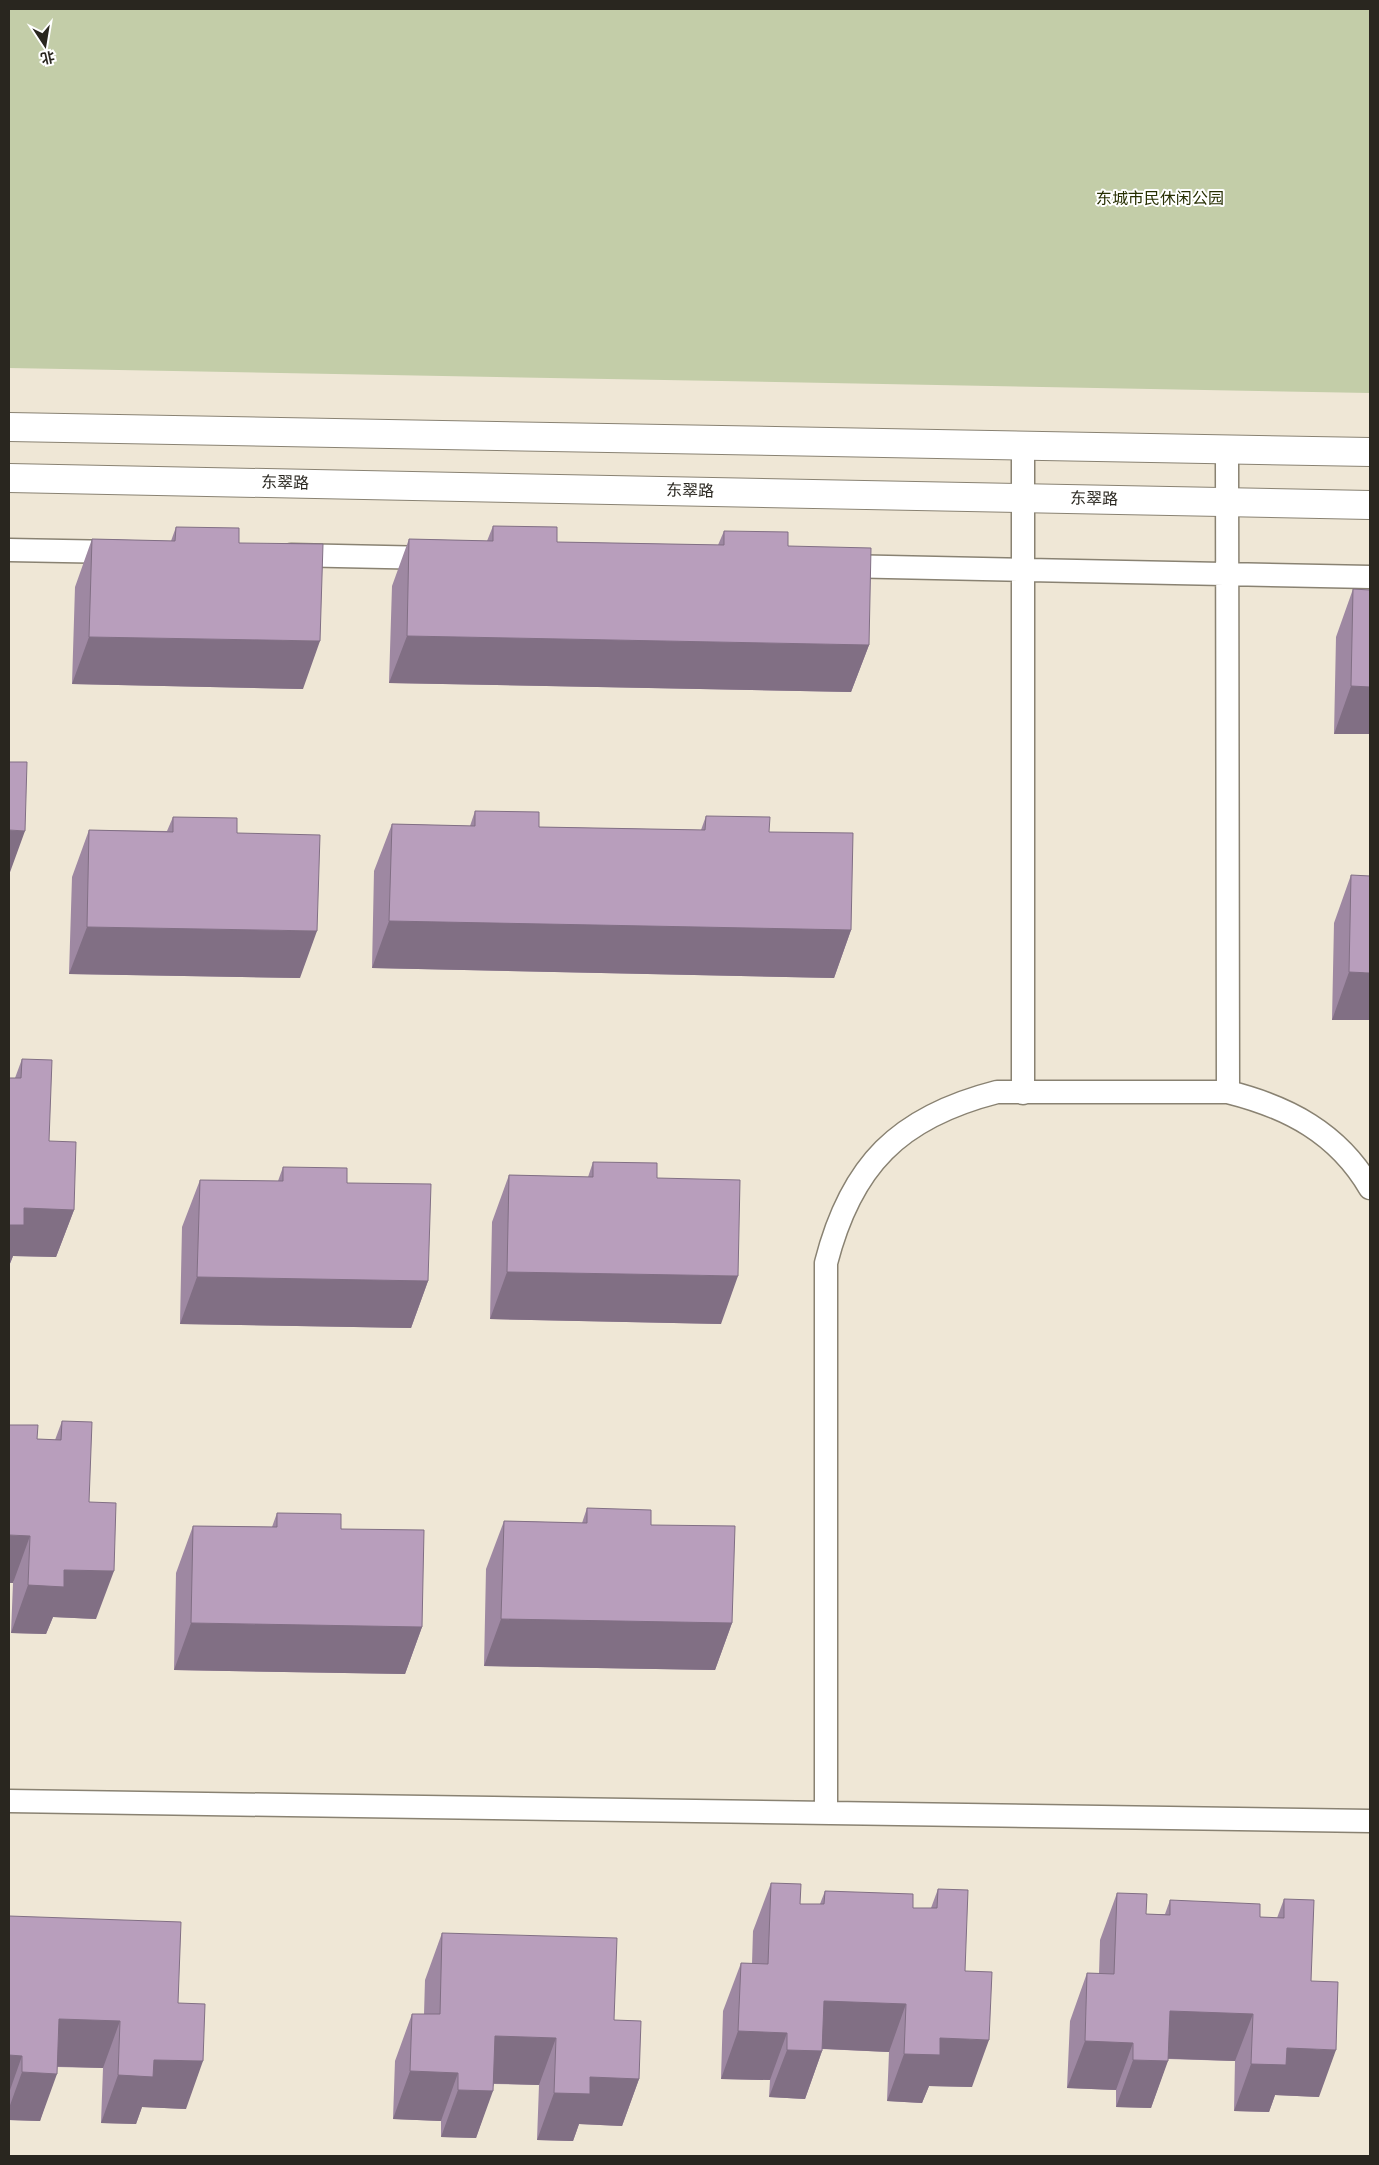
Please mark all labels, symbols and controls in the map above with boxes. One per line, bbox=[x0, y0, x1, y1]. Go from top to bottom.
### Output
north arrow bbox=[20, 20, 70, 70]
text: 北 bbox=[39, 46, 56, 68]
park label: 东城市民休闲公园 bbox=[1096, 188, 1224, 210]
street label: 东翠路 bbox=[261, 472, 309, 494]
street label: 东翠路 bbox=[666, 480, 714, 502]
street label: 东翠路 bbox=[1070, 488, 1118, 510]

